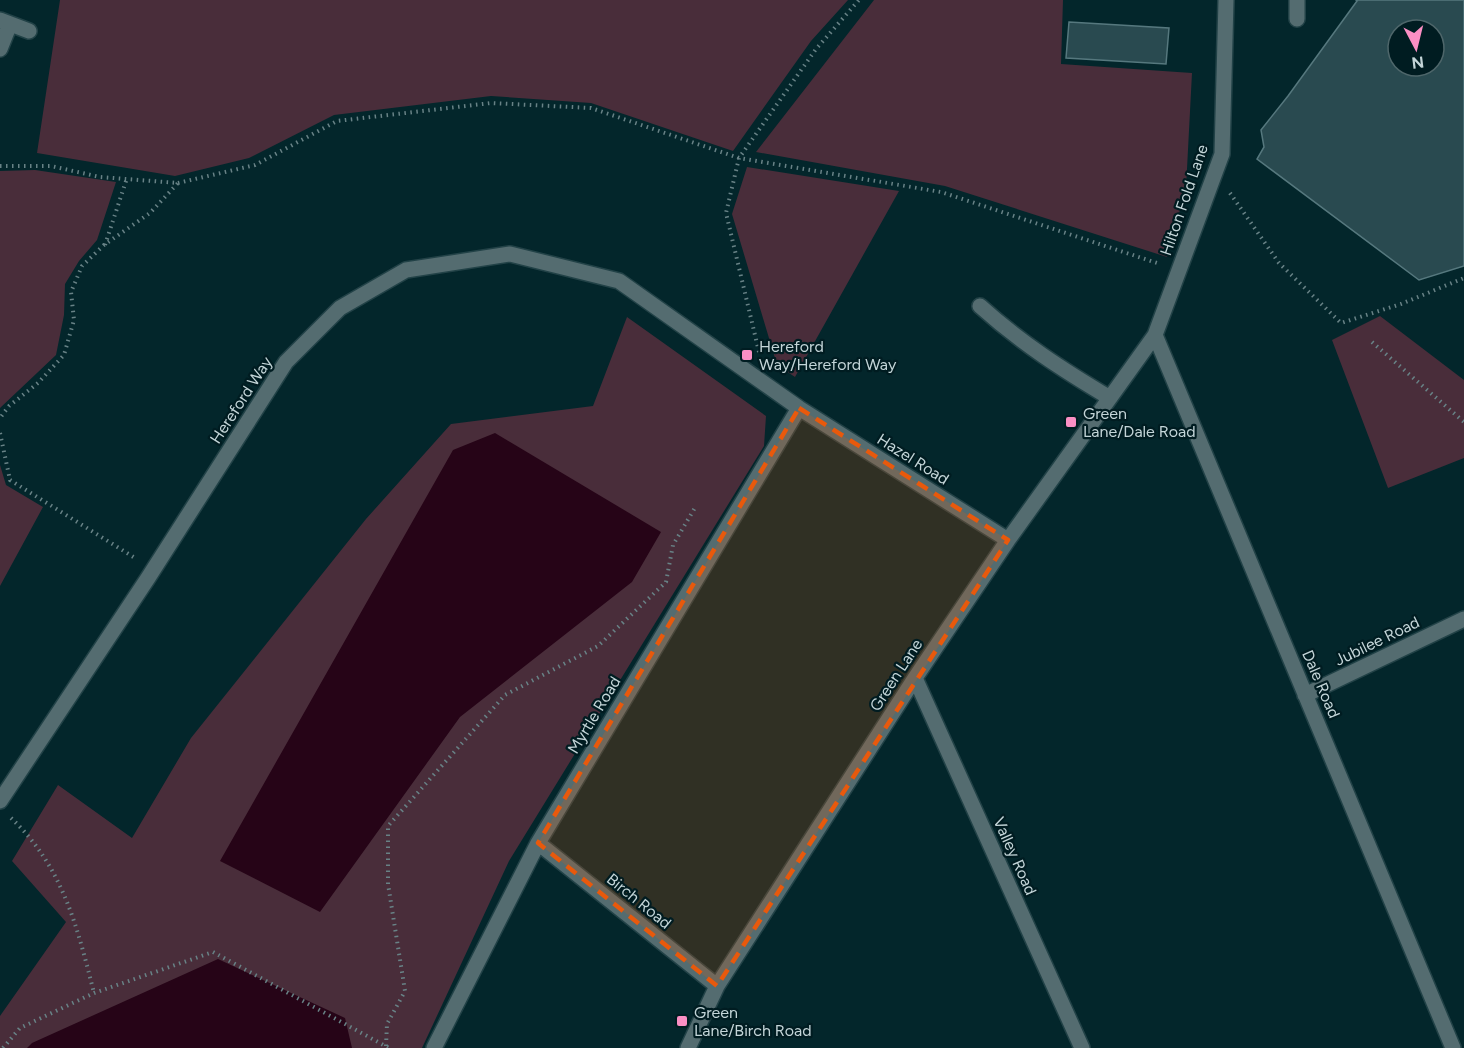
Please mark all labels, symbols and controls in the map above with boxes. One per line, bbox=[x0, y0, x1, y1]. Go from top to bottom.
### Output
north arrow bbox=[1386, 18, 1446, 78]
text: N bbox=[1410, 52, 1425, 73]
street label: Hilton Fold Lane bbox=[1156, 142, 1212, 258]
place label: Hereford Way/Hereford Way bbox=[759, 337, 897, 374]
marker: Hereford Way/Hereford Way bbox=[740, 348, 754, 362]
street label: Hereford Way bbox=[206, 352, 276, 447]
place label: Green Lane/Dale Road bbox=[1083, 404, 1196, 441]
marker: Green Lane/Dale Road bbox=[1064, 415, 1078, 429]
street label: Hazel Road bbox=[874, 429, 952, 489]
street label: Jubilee Road bbox=[1331, 612, 1423, 670]
street label: Green Lane bbox=[866, 635, 926, 715]
street label: Dale Road bbox=[1298, 647, 1344, 721]
street label: Myrtle Road bbox=[564, 673, 624, 757]
street label: Valley Road bbox=[989, 814, 1041, 898]
street label: Birch Road bbox=[603, 869, 675, 933]
place label: Green Lane/Birch Road bbox=[694, 1003, 812, 1040]
marker: Green Lane/Birch Road bbox=[675, 1014, 689, 1028]

